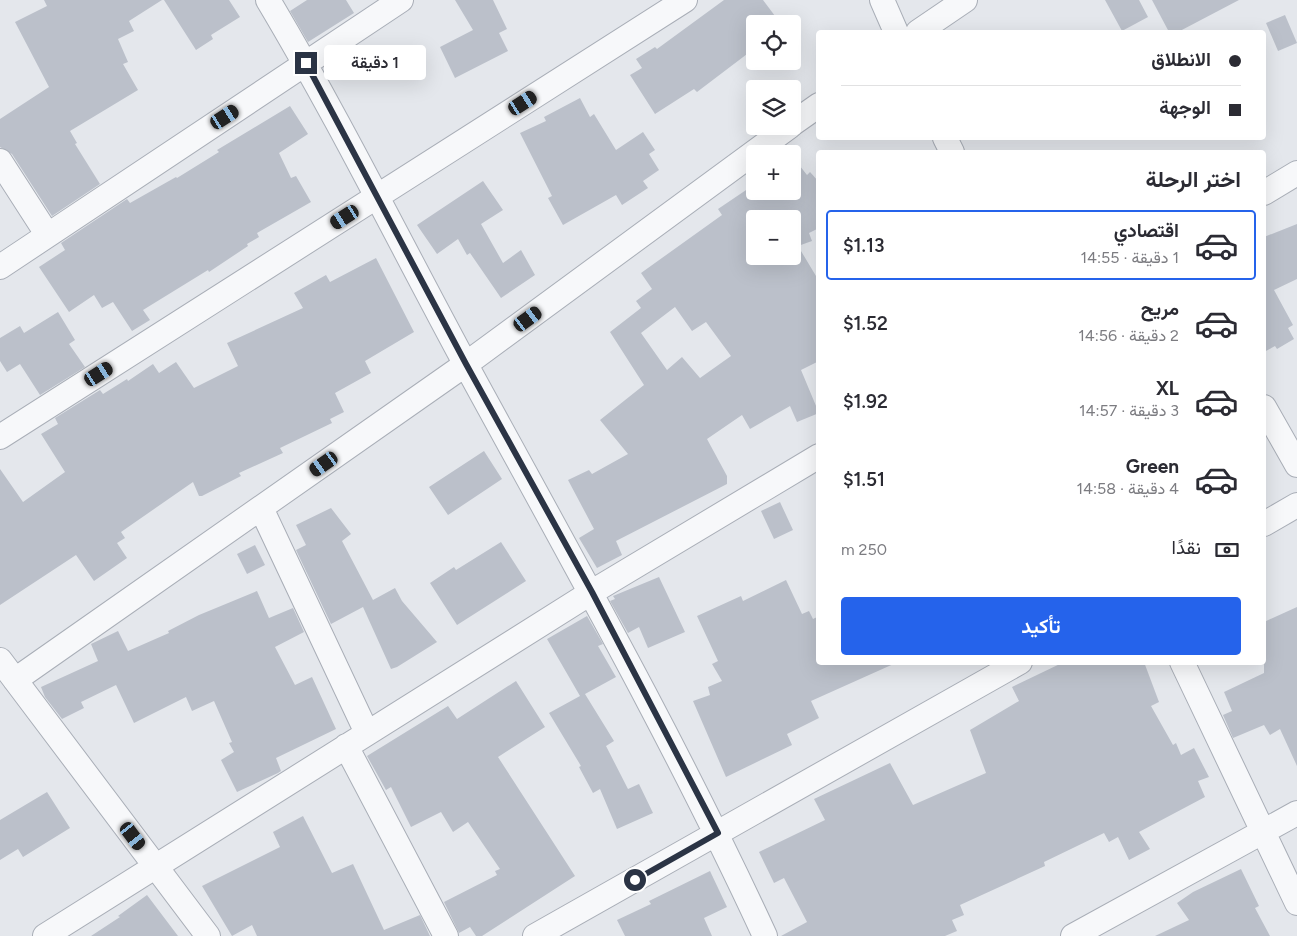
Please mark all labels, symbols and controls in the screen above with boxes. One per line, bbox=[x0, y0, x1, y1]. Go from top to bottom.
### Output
map controls bbox=[746, 15, 801, 265]
button: locate bbox=[746, 15, 801, 70]
callout: 1 دقيقة bbox=[324, 46, 426, 80]
text: الانطلاق bbox=[1151, 48, 1211, 71]
route end bbox=[295, 52, 317, 74]
text: 1 دقيقة bbox=[351, 53, 399, 72]
button: layers bbox=[746, 80, 801, 135]
car bbox=[506, 89, 539, 117]
text: الوجهة bbox=[1159, 96, 1211, 119]
car bbox=[208, 103, 241, 131]
button: + bbox=[746, 145, 801, 200]
text: اختر الرحلة bbox=[1146, 166, 1241, 193]
car bbox=[328, 203, 361, 231]
button: − bbox=[746, 210, 801, 265]
text: اقتصادي bbox=[1114, 219, 1179, 242]
icon: car bbox=[1194, 223, 1239, 268]
text: $1.13 bbox=[843, 234, 884, 257]
text: 1 دقيقة · 14:55 bbox=[1080, 248, 1179, 267]
text: مريح bbox=[1141, 297, 1179, 320]
icon: car bbox=[1194, 301, 1239, 346]
car bbox=[511, 304, 544, 334]
text: $1.52 bbox=[843, 312, 888, 335]
text: 2 دقيقة · 14:56 bbox=[1078, 326, 1179, 345]
car bbox=[82, 360, 115, 388]
text: XL bbox=[1156, 377, 1179, 400]
icon: car bbox=[1194, 379, 1239, 424]
text: $1.92 bbox=[843, 390, 888, 413]
text: 3 دقيقة · 14:57 bbox=[1079, 401, 1179, 420]
car bbox=[307, 449, 340, 479]
text: Green bbox=[1126, 455, 1179, 478]
icon: car bbox=[1194, 457, 1239, 502]
text: $1.51 bbox=[843, 468, 885, 491]
text: 4 دقيقة · 14:58 bbox=[1076, 479, 1179, 498]
text: نقدًا bbox=[1172, 536, 1201, 559]
icon: cash bbox=[1213, 536, 1241, 564]
text: 250 m bbox=[841, 540, 887, 559]
button: تأكيد bbox=[841, 597, 1241, 655]
car bbox=[117, 820, 148, 852]
route start bbox=[624, 869, 646, 891]

